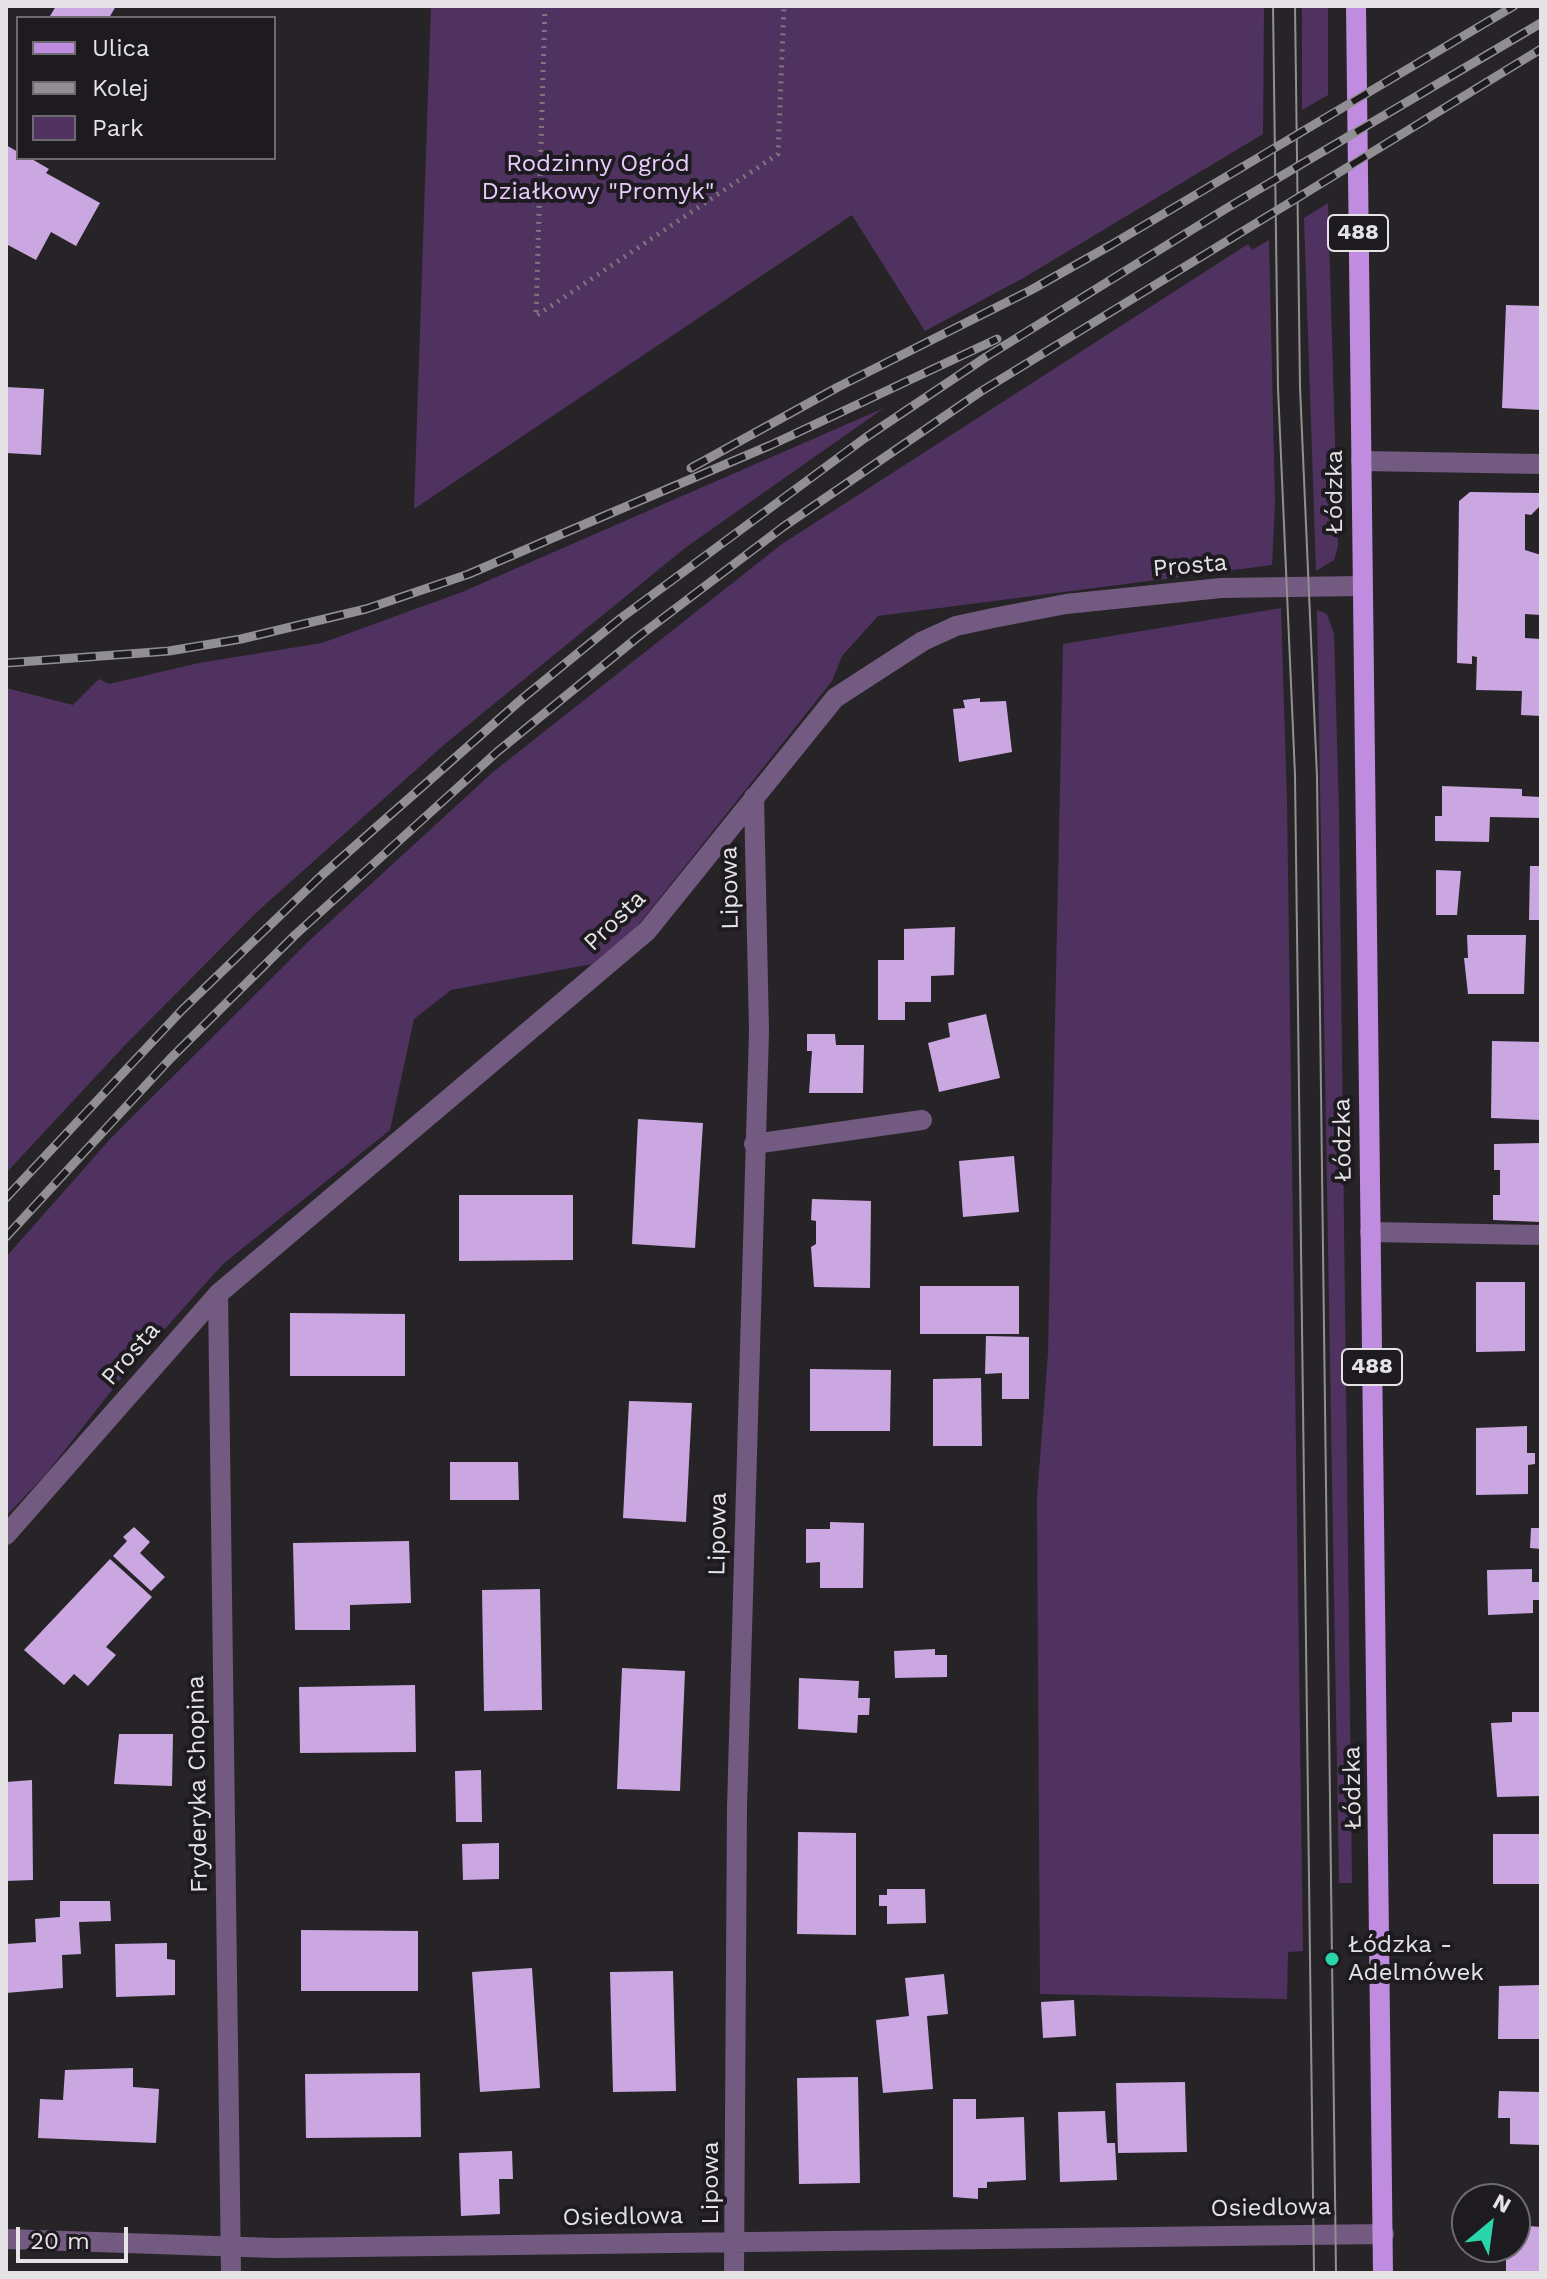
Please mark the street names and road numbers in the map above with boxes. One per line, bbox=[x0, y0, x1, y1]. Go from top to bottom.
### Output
road number: 488 bbox=[1328, 215, 1388, 251]
street label: Łódzka bbox=[1321, 450, 1349, 534]
street label: Prosta bbox=[1152, 548, 1228, 584]
street label: Lipowa bbox=[715, 846, 745, 930]
street label: Prosta bbox=[578, 885, 652, 957]
street label: Łódzka bbox=[1328, 1098, 1358, 1182]
street label: Prosta bbox=[96, 1316, 166, 1392]
road number: 488 bbox=[1342, 1349, 1402, 1385]
street label: Lipowa bbox=[703, 1492, 733, 1576]
street label: Fryderyka Chopina bbox=[182, 1675, 214, 1893]
street label: Łódzka bbox=[1338, 1746, 1368, 1830]
street label: Lipowa bbox=[697, 2141, 725, 2225]
street label: Osiedlowa bbox=[1210, 2193, 1332, 2223]
street label: Osiedlowa bbox=[562, 2202, 684, 2232]

